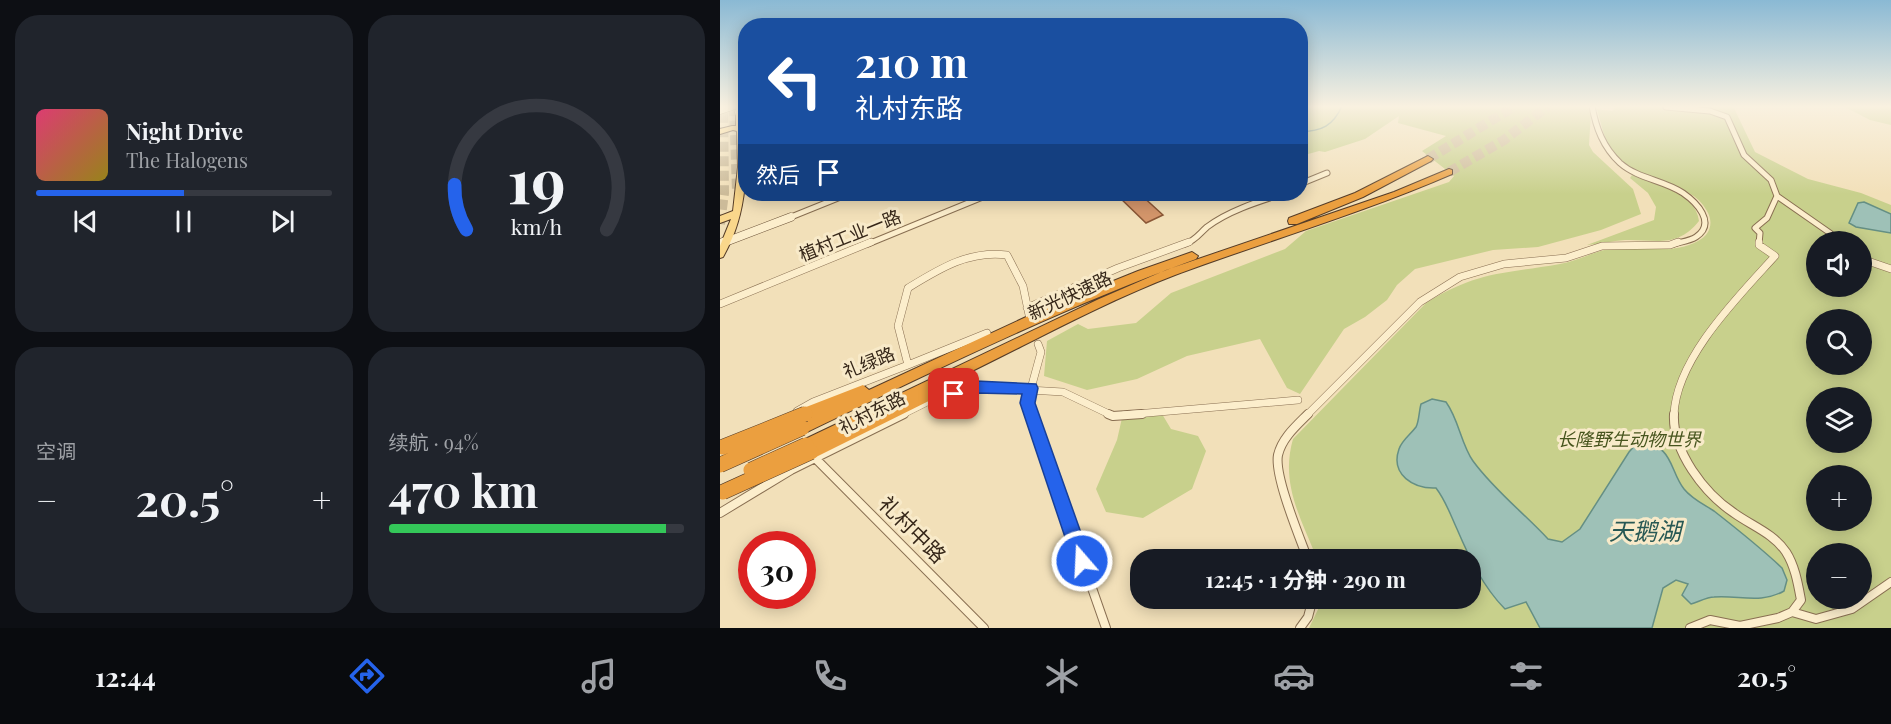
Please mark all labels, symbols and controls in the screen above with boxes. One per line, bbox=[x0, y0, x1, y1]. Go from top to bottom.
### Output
text: 210 m bbox=[855, 33, 968, 89]
icon: left bbox=[756, 42, 834, 120]
text: 礼村东路 bbox=[855, 89, 963, 125]
text: Night Drive bbox=[126, 116, 243, 146]
text: 19 bbox=[507, 137, 565, 221]
text: The Halogens bbox=[126, 146, 248, 173]
icon: arrive bbox=[812, 156, 845, 189]
text: 然后 bbox=[756, 159, 800, 189]
street label: 植村工业一路 bbox=[795, 204, 904, 266]
icon: previous bbox=[69, 205, 102, 238]
icon: pause bbox=[167, 205, 200, 238]
icon: next bbox=[266, 205, 299, 238]
text: km/h bbox=[511, 213, 562, 241]
map controls bbox=[1806, 231, 1872, 609]
button: sound bbox=[1806, 231, 1872, 297]
street label: 新光快速路 bbox=[1024, 265, 1115, 325]
button: search bbox=[1806, 309, 1872, 375]
street label: 礼绿路 bbox=[839, 341, 898, 383]
pin bbox=[928, 368, 979, 419]
icon: arrive bbox=[937, 377, 970, 410]
street label: 礼村东路 bbox=[834, 385, 909, 439]
button: layers bbox=[1806, 387, 1872, 453]
park label: 长隆野生动物世界 bbox=[1557, 427, 1702, 451]
text: 续航 · 94% bbox=[389, 428, 479, 455]
text: 空调 bbox=[36, 437, 76, 464]
text: 470 km bbox=[389, 459, 538, 519]
button: + bbox=[1806, 465, 1872, 531]
text: 20.5° bbox=[135, 468, 234, 528]
text: − bbox=[36, 477, 57, 521]
text: + bbox=[312, 477, 331, 521]
street label: 礼村中路 bbox=[874, 489, 953, 568]
water label: 天鹅湖 bbox=[1609, 514, 1685, 546]
position arrow bbox=[1050, 529, 1114, 593]
speed limit sign: 30 bbox=[738, 531, 816, 609]
button: − bbox=[1806, 543, 1872, 609]
text: 12:45 · 1 分钟 · 290 m bbox=[1205, 564, 1406, 594]
icon: directions bbox=[346, 655, 388, 697]
icon: music bbox=[578, 655, 620, 697]
icon: phone bbox=[809, 655, 851, 697]
icon: climate bbox=[1041, 655, 1083, 697]
icon: car bbox=[1273, 655, 1315, 697]
icon: filters bbox=[1505, 655, 1547, 697]
text: 12:44 bbox=[95, 658, 156, 694]
text: 20.5° bbox=[1737, 658, 1796, 694]

